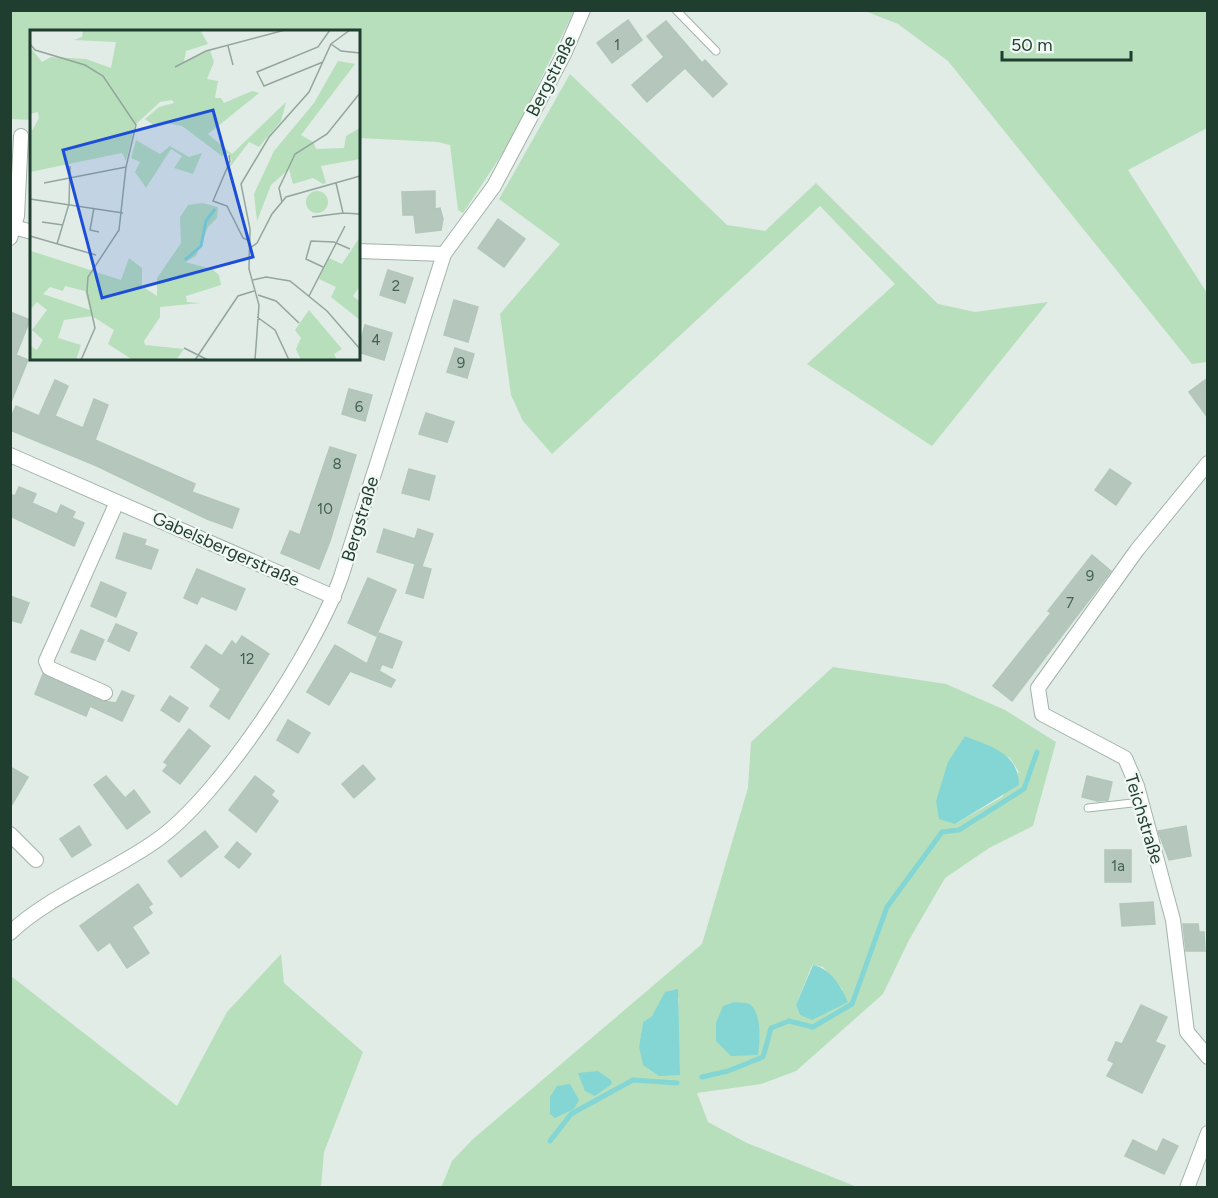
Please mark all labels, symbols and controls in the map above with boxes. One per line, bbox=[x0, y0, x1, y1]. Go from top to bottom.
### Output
scale bar bbox=[1002, 24, 1131, 62]
inset map bbox=[30, 30, 360, 360]
street label: Bergstraße bbox=[521, 32, 581, 120]
text: 50 m bbox=[1011, 34, 1053, 56]
house number: 1 bbox=[614, 36, 620, 54]
house number: 2 bbox=[392, 277, 400, 295]
house number: 4 bbox=[371, 331, 381, 349]
house number: 9 bbox=[457, 354, 465, 372]
house number: 6 bbox=[355, 398, 364, 416]
house number: 8 bbox=[332, 455, 342, 473]
street label: Bergstraße bbox=[337, 474, 383, 564]
house number: 10 bbox=[317, 500, 333, 518]
street label: Gabelsbergerstraße bbox=[149, 507, 303, 591]
house number: 9 bbox=[1086, 567, 1094, 585]
house number: 7 bbox=[1066, 594, 1074, 612]
house number: 12 bbox=[240, 650, 254, 668]
street label: Teichstraße bbox=[1120, 771, 1168, 867]
house number: 1a bbox=[1111, 857, 1125, 875]

